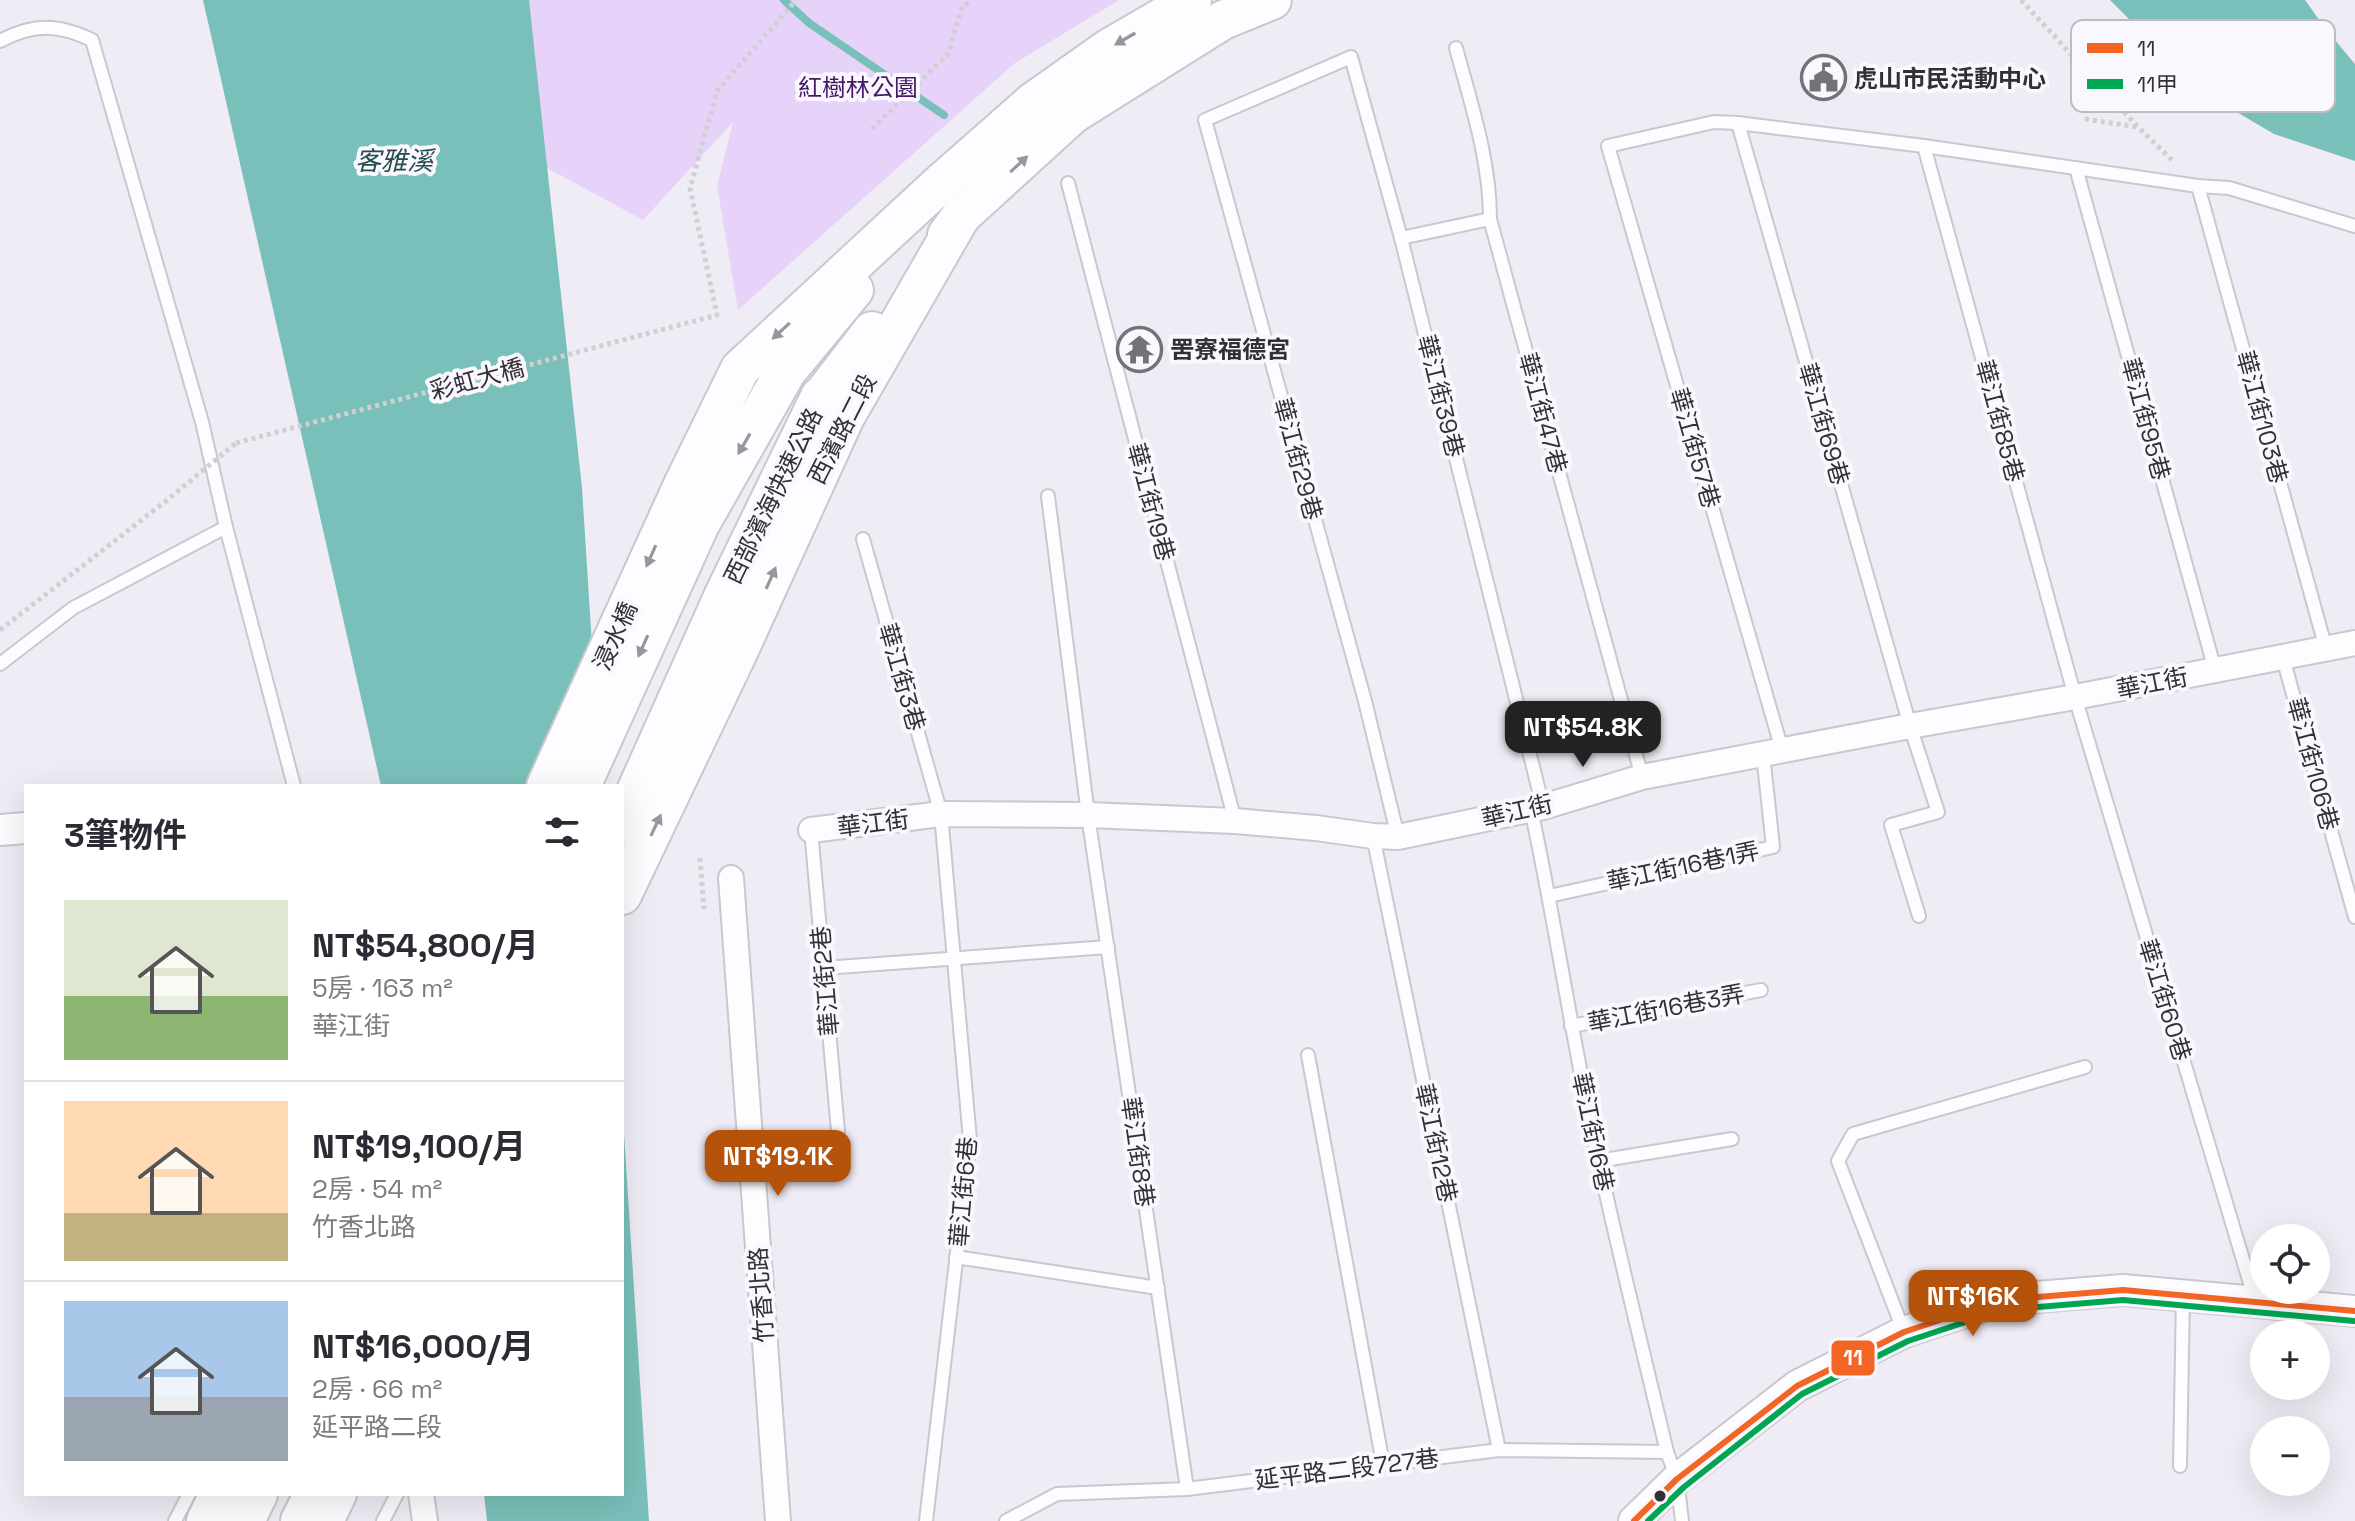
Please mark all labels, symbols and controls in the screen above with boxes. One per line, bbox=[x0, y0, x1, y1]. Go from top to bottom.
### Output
legend bbox=[2071, 20, 2335, 112]
one-way arrow bbox=[1114, 32, 1136, 46]
text: 11 bbox=[2137, 34, 2155, 62]
public building icon: 虎山市民活動中心 bbox=[1799, 54, 1847, 102]
place label: 虎山市民活動中心 bbox=[1854, 63, 2046, 94]
text: 11甲 bbox=[2137, 70, 2177, 98]
park label: 紅樹林公園 bbox=[798, 72, 918, 103]
water label: 客雅溪 bbox=[355, 144, 437, 178]
one-way arrow bbox=[1009, 155, 1028, 173]
one-way arrow bbox=[772, 321, 791, 339]
temple icon: 罟寮福德宮 bbox=[1115, 325, 1163, 373]
street label: 華江街39巷 bbox=[1411, 332, 1471, 460]
place label: 罟寮福德宮 bbox=[1170, 334, 1290, 365]
street label: 華江街103巷 bbox=[2229, 347, 2295, 487]
street label: 華江街47巷 bbox=[1512, 349, 1574, 477]
street label: 彩虹大橋 bbox=[427, 352, 527, 406]
street label: 華江街95巷 bbox=[2115, 355, 2177, 483]
street label: 華江街85巷 bbox=[1969, 356, 2031, 486]
street label: 華江街69巷 bbox=[1792, 359, 1856, 489]
street label: 西濱路二段 bbox=[801, 369, 883, 489]
street label: 華江街57巷 bbox=[1663, 384, 1727, 512]
street label: 華江街29巷 bbox=[1267, 395, 1329, 523]
street label: 西部濱海快速公路 bbox=[717, 403, 829, 589]
one-way arrow bbox=[737, 433, 751, 455]
street label: 華江街19巷 bbox=[1120, 440, 1182, 564]
one-way arrow bbox=[644, 544, 658, 568]
one-way arrow bbox=[765, 567, 778, 590]
street label: 浸水橋 bbox=[586, 597, 644, 675]
street label: 華江街3巷 bbox=[872, 620, 932, 734]
one-way arrow bbox=[637, 634, 650, 658]
street label: 華江街 bbox=[2114, 661, 2190, 705]
street label: 華江街106巷 bbox=[2280, 694, 2346, 834]
pin: NT$54.8K bbox=[1500, 701, 1666, 769]
text: NT$54.8K bbox=[1523, 710, 1643, 744]
street label: 華江街 bbox=[1478, 788, 1556, 834]
street label: 華江街 bbox=[835, 803, 911, 843]
icon: filters bbox=[540, 810, 584, 854]
one-way arrow bbox=[649, 813, 663, 836]
text: 3筆物件 bbox=[64, 814, 187, 857]
street label: 華江街16巷1弄 bbox=[1604, 835, 1762, 897]
text: NT$54,800/月 bbox=[312, 924, 539, 967]
street label: 華江街2巷 bbox=[805, 925, 845, 1037]
icon: home bbox=[128, 932, 224, 1028]
street label: 華江街60巷 bbox=[2132, 935, 2198, 1065]
text: 5房 · 163 m² bbox=[312, 971, 453, 1005]
street label: 華江街16巷3弄 bbox=[1585, 978, 1747, 1038]
text: 華江街 bbox=[312, 1009, 390, 1043]
street label: 華江街16巷 bbox=[1565, 1070, 1621, 1194]
street label: 華江街12巷 bbox=[1408, 1081, 1464, 1205]
street label: 華江街8巷 bbox=[1115, 1095, 1161, 1209]
text: NT$19,100/月 bbox=[312, 1125, 526, 1168]
pin: NT$19.1K bbox=[695, 1130, 861, 1198]
icon: home bbox=[128, 1133, 224, 1229]
street label: 華江街6巷 bbox=[943, 1136, 983, 1248]
text: NT$19.1K bbox=[723, 1139, 833, 1173]
text: 2房 · 54 m² bbox=[312, 1172, 442, 1206]
text: 竹香北路 bbox=[312, 1210, 416, 1244]
map controls bbox=[2250, 1224, 2330, 1496]
button: locate bbox=[2250, 1224, 2330, 1304]
street label: 竹香北路 bbox=[742, 1246, 780, 1344]
pin: NT$16K bbox=[1908, 1270, 2038, 1338]
text: NT$16K bbox=[1927, 1279, 2019, 1313]
button: + bbox=[2250, 1320, 2330, 1400]
text: NT$16,000/月 bbox=[312, 1325, 535, 1368]
icon: home bbox=[128, 1333, 224, 1429]
line badge: 11 bbox=[1830, 1339, 1876, 1377]
text: 11 bbox=[1843, 1343, 1863, 1371]
text: 2房 · 66 m² bbox=[312, 1372, 442, 1406]
text: 延平路二段 bbox=[312, 1410, 442, 1444]
button: − bbox=[2250, 1416, 2330, 1496]
street label: 延平路二段727巷 bbox=[1253, 1442, 1441, 1496]
unlabelled marker bbox=[1652, 1488, 1668, 1504]

